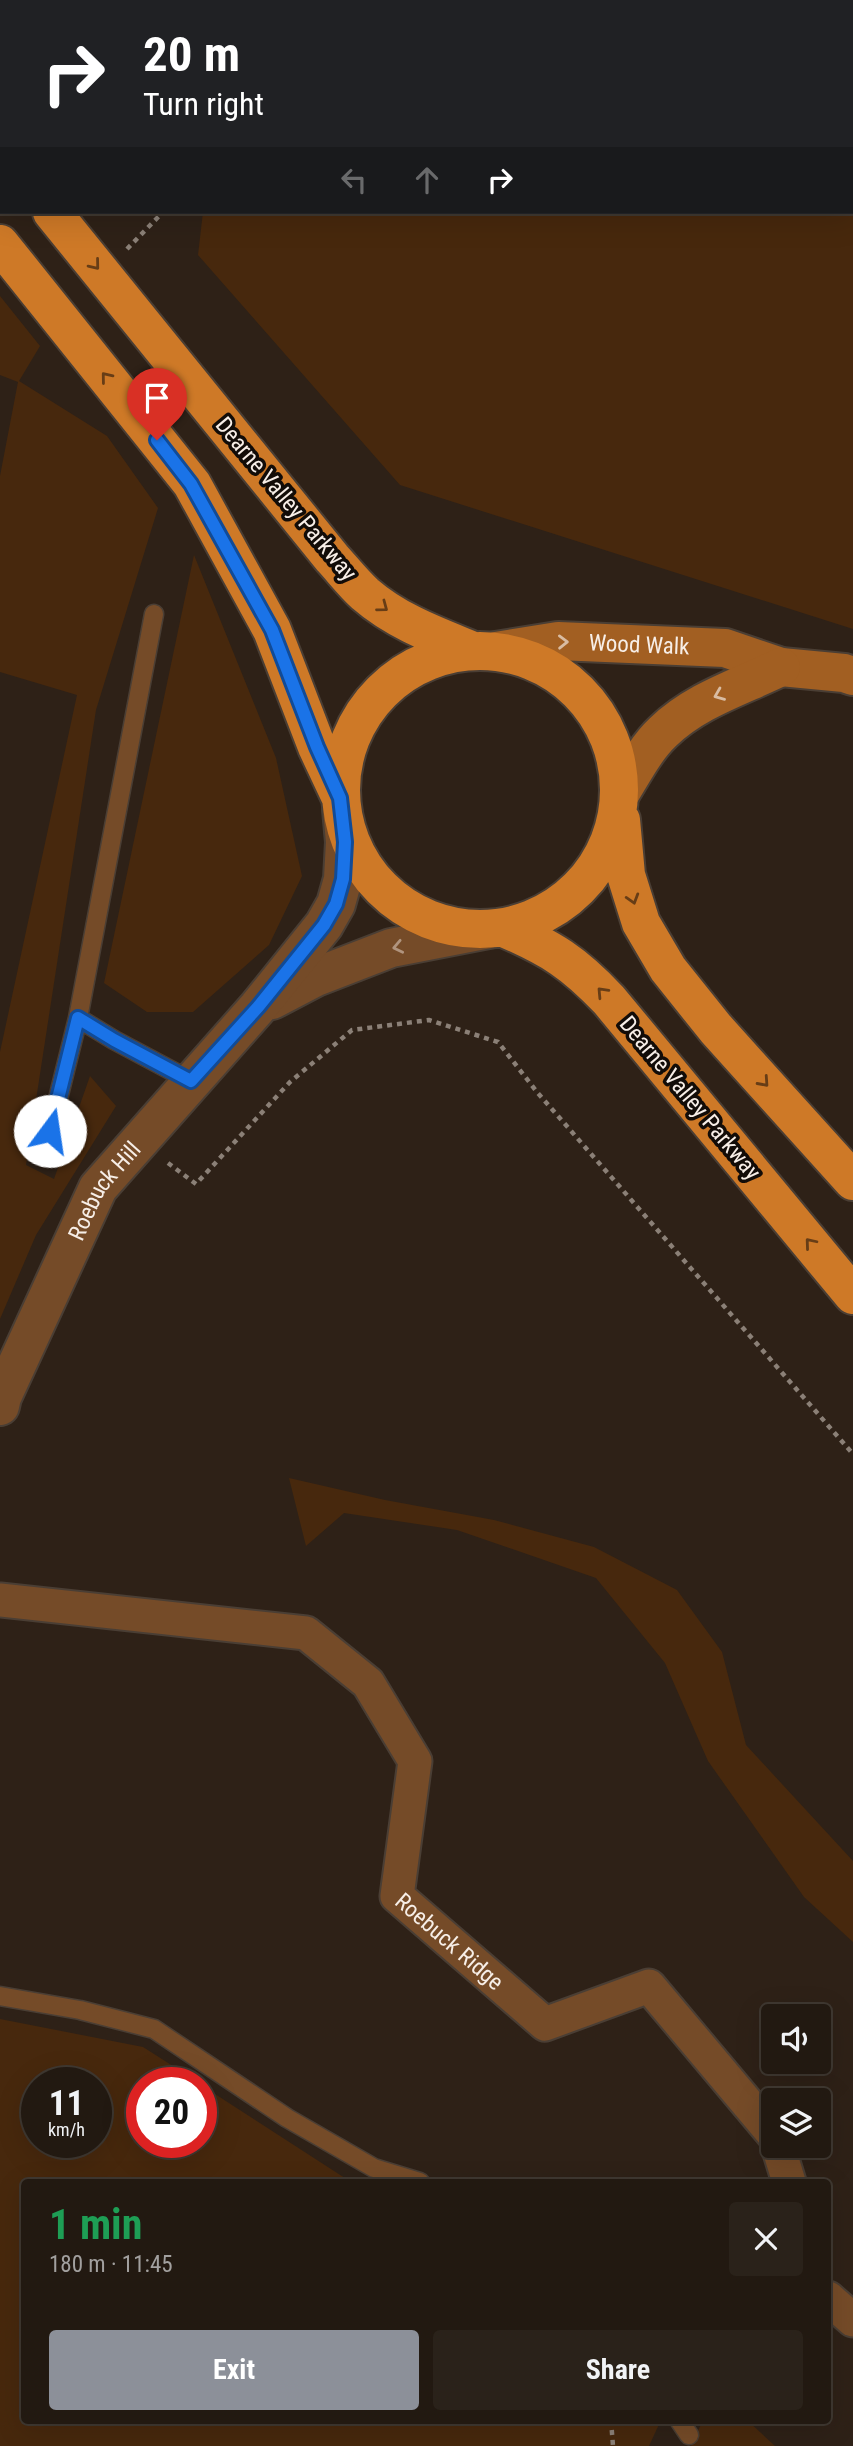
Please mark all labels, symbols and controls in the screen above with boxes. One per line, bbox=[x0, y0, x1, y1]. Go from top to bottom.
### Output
text: 20 m bbox=[143, 26, 240, 83]
icon: right bbox=[28, 28, 119, 119]
text: Turn right bbox=[143, 85, 264, 123]
icon: left bbox=[335, 161, 373, 199]
icon: ahead bbox=[408, 161, 446, 199]
icon: right bbox=[481, 161, 519, 199]
one-way arrow bbox=[87, 257, 99, 270]
pin bbox=[127, 368, 187, 440]
one-way arrow bbox=[102, 373, 115, 385]
icon: arrive bbox=[138, 379, 176, 417]
street label: Dearne Valley Parkway bbox=[210, 412, 362, 587]
one-way arrow bbox=[375, 599, 388, 611]
street label: Wood Walk bbox=[588, 629, 691, 660]
one-way arrow bbox=[558, 634, 569, 649]
one-way arrow bbox=[713, 687, 725, 701]
one-way arrow bbox=[625, 892, 640, 904]
one-way arrow bbox=[392, 939, 404, 954]
one-way arrow bbox=[597, 987, 610, 1000]
street label: Dearne Valley Parkway bbox=[614, 1011, 766, 1186]
one-way arrow bbox=[756, 1074, 768, 1087]
position arrow bbox=[13, 1094, 87, 1168]
street label: Roebuck Hill bbox=[62, 1136, 146, 1244]
one-way arrow bbox=[805, 1238, 818, 1250]
street label: Roebuck Ridge bbox=[390, 1887, 509, 1995]
map controls bbox=[761, 2004, 831, 2158]
button: sound bbox=[761, 2004, 831, 2074]
speed limit sign: 20 bbox=[126, 2067, 217, 2158]
text: 11 bbox=[49, 2083, 84, 2124]
button: layers bbox=[761, 2088, 831, 2158]
text: km/h bbox=[48, 2119, 85, 2140]
text: 1 min bbox=[49, 2200, 142, 2249]
button: close bbox=[729, 2202, 803, 2276]
text: 180 m · 11:45 bbox=[49, 2251, 173, 2278]
button: Exit bbox=[49, 2330, 419, 2410]
button: Share bbox=[433, 2330, 803, 2410]

